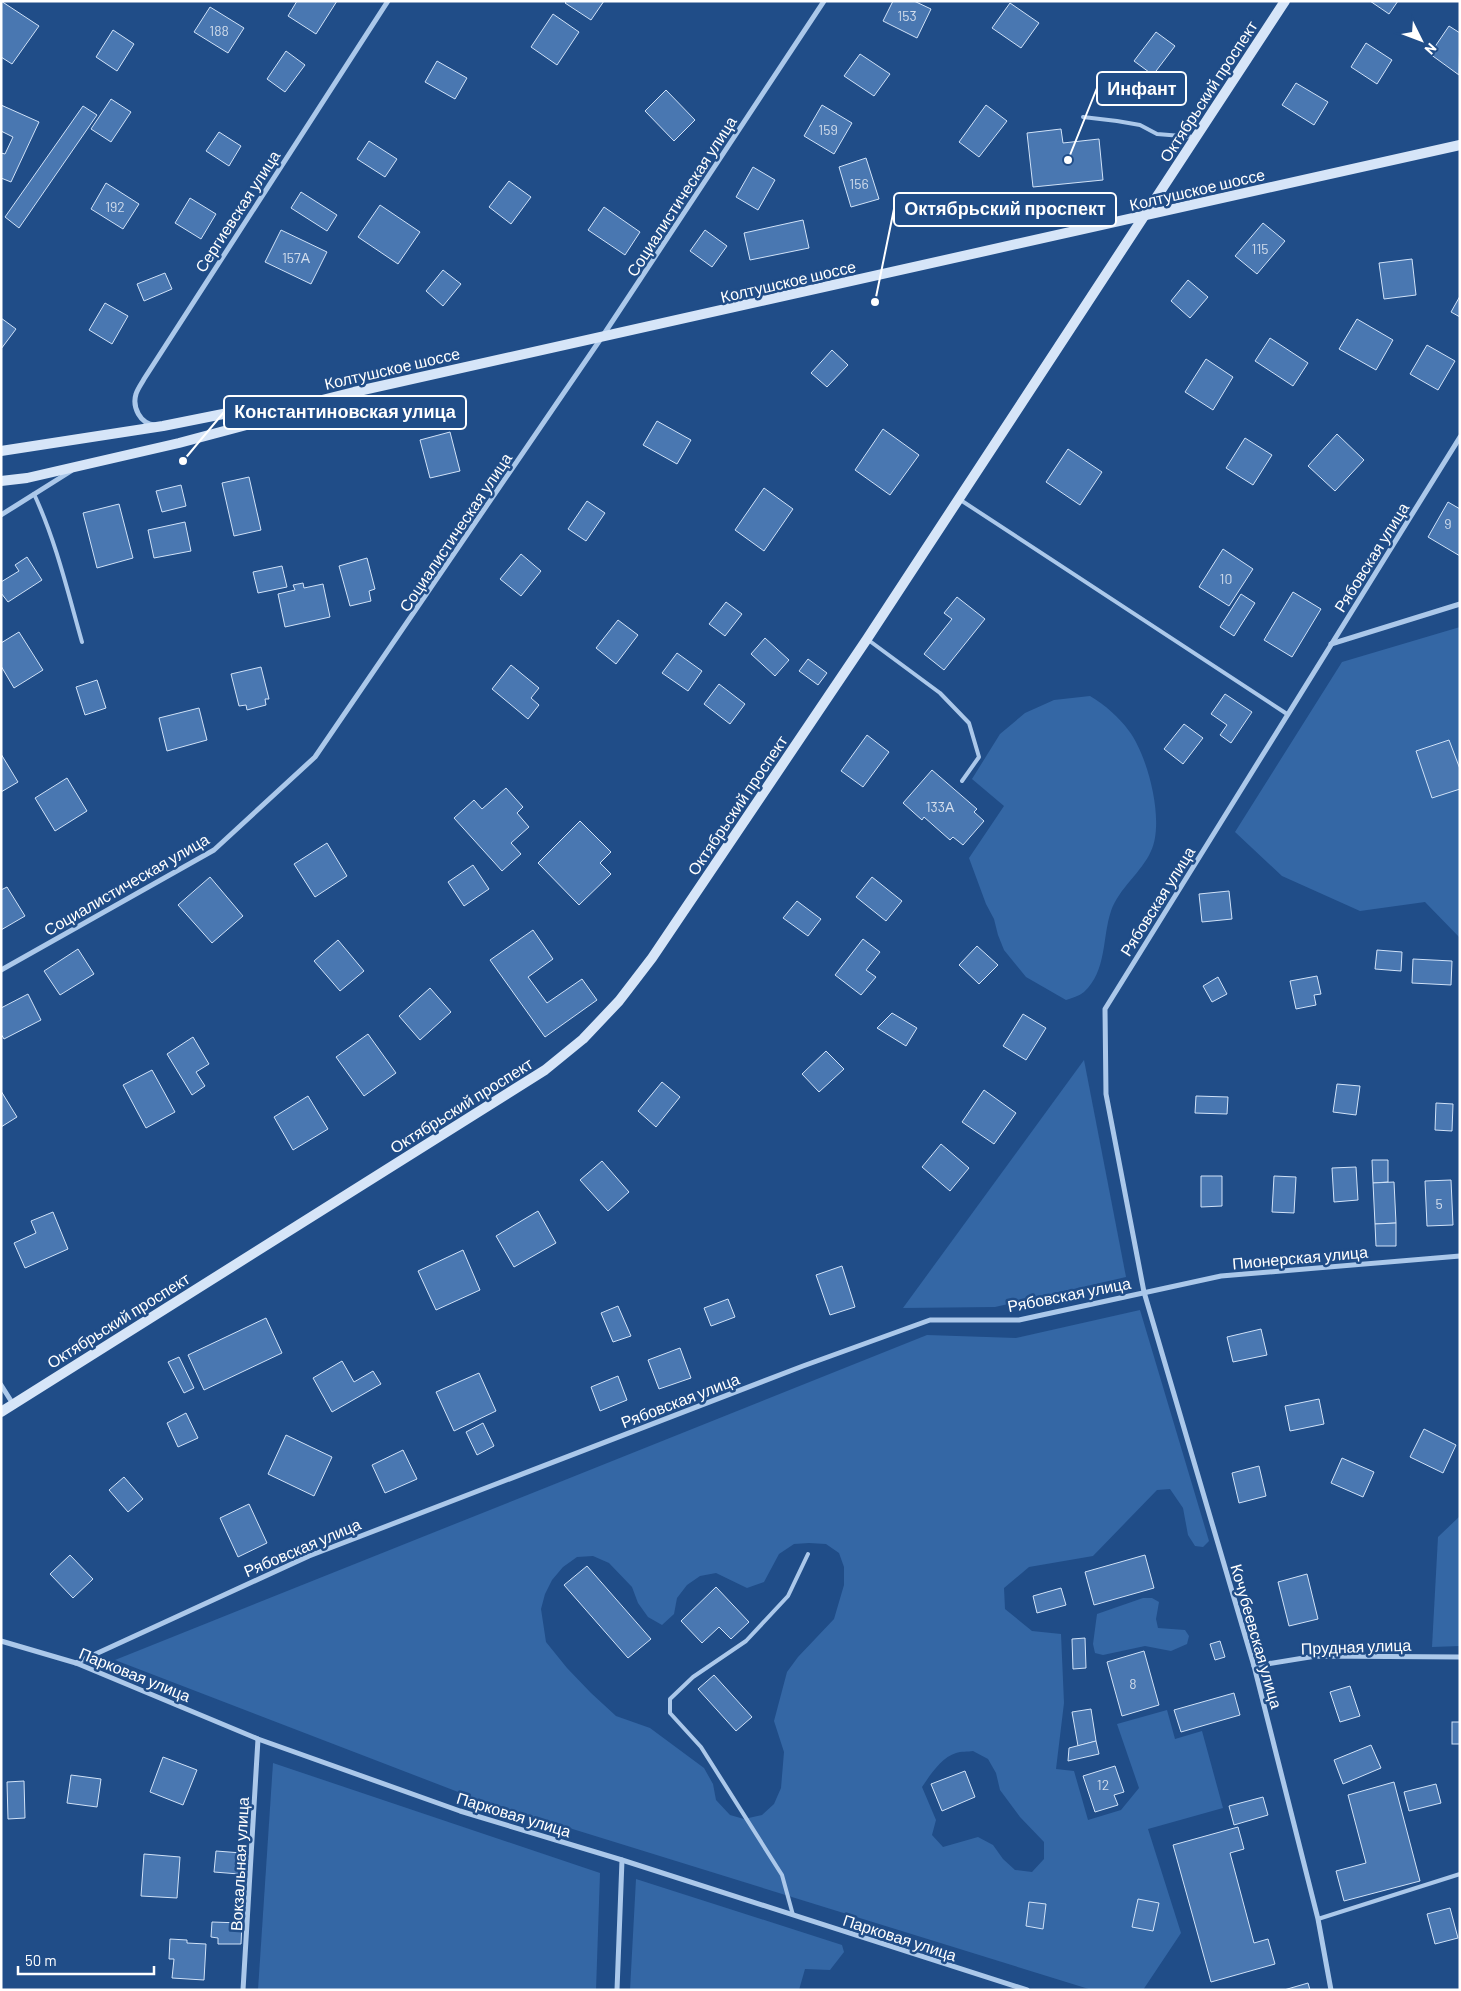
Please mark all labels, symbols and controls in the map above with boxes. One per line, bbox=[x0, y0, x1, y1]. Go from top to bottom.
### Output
house number: 153 bbox=[897, 7, 917, 24]
north arrow bbox=[1396, 15, 1446, 65]
street label: Октябрьский проспект bbox=[1155, 16, 1261, 165]
house number: 188 bbox=[209, 22, 229, 39]
text: N bbox=[1422, 40, 1440, 58]
callout: Инфант bbox=[1097, 72, 1186, 105]
text: Инфант bbox=[1107, 77, 1177, 99]
street label: Социалистическая улица bbox=[622, 112, 740, 280]
house number: 159 bbox=[818, 121, 838, 138]
street label: Сергиевская улица bbox=[191, 146, 284, 275]
street label: Колтушское шоссе bbox=[1127, 164, 1267, 214]
house number: 156 bbox=[849, 175, 869, 192]
callout: Октябрьский проспект bbox=[894, 193, 1116, 226]
text: Октябрьский проспект bbox=[904, 197, 1106, 219]
house number: 192 bbox=[105, 198, 125, 215]
house number: 115 bbox=[1251, 240, 1269, 257]
house number: 157А bbox=[282, 249, 311, 266]
street label: Колтушское шоссе bbox=[718, 256, 858, 306]
street label: Колтушское шоссе bbox=[322, 343, 462, 393]
callout: Константиновская улица bbox=[224, 396, 466, 429]
text: Константиновская улица bbox=[234, 400, 457, 422]
street label: Социалистическая улица bbox=[395, 449, 515, 615]
street label: Рябовская улица bbox=[1330, 499, 1412, 615]
house number: 9 bbox=[1444, 515, 1452, 532]
house number: 10 bbox=[1220, 570, 1232, 587]
street label: Октябрьский проспект bbox=[683, 731, 791, 879]
house number: 133А bbox=[926, 798, 955, 815]
street label: Социалистическая улица bbox=[40, 829, 212, 939]
street label: Рябовская улица bbox=[1116, 843, 1198, 959]
street label: Октябрьский проспект bbox=[386, 1053, 536, 1157]
house number: 5 bbox=[1435, 1195, 1443, 1212]
street label: Пионерская улица bbox=[1231, 1242, 1369, 1272]
street label: Октябрьский проспект bbox=[43, 1268, 193, 1372]
street label: Рябовская улица bbox=[1006, 1273, 1132, 1315]
street label: Рябовская улица bbox=[618, 1369, 742, 1431]
street label: Рябовская улица bbox=[241, 1514, 363, 1580]
street label: Кочубеевская улица bbox=[1227, 1561, 1287, 1711]
street label: Прудная улица bbox=[1300, 1635, 1412, 1657]
street label: Парковая улица bbox=[77, 1643, 194, 1705]
house number: 8 bbox=[1129, 1675, 1137, 1692]
house number: 12 bbox=[1097, 1776, 1109, 1793]
street label: Парковая улица bbox=[455, 1788, 574, 1840]
street label: Вокзальная улица bbox=[226, 1796, 252, 1932]
street label: Парковая улица bbox=[841, 1910, 959, 1964]
scale bar bbox=[18, 1944, 154, 1976]
text: 50 m bbox=[25, 1951, 57, 1969]

